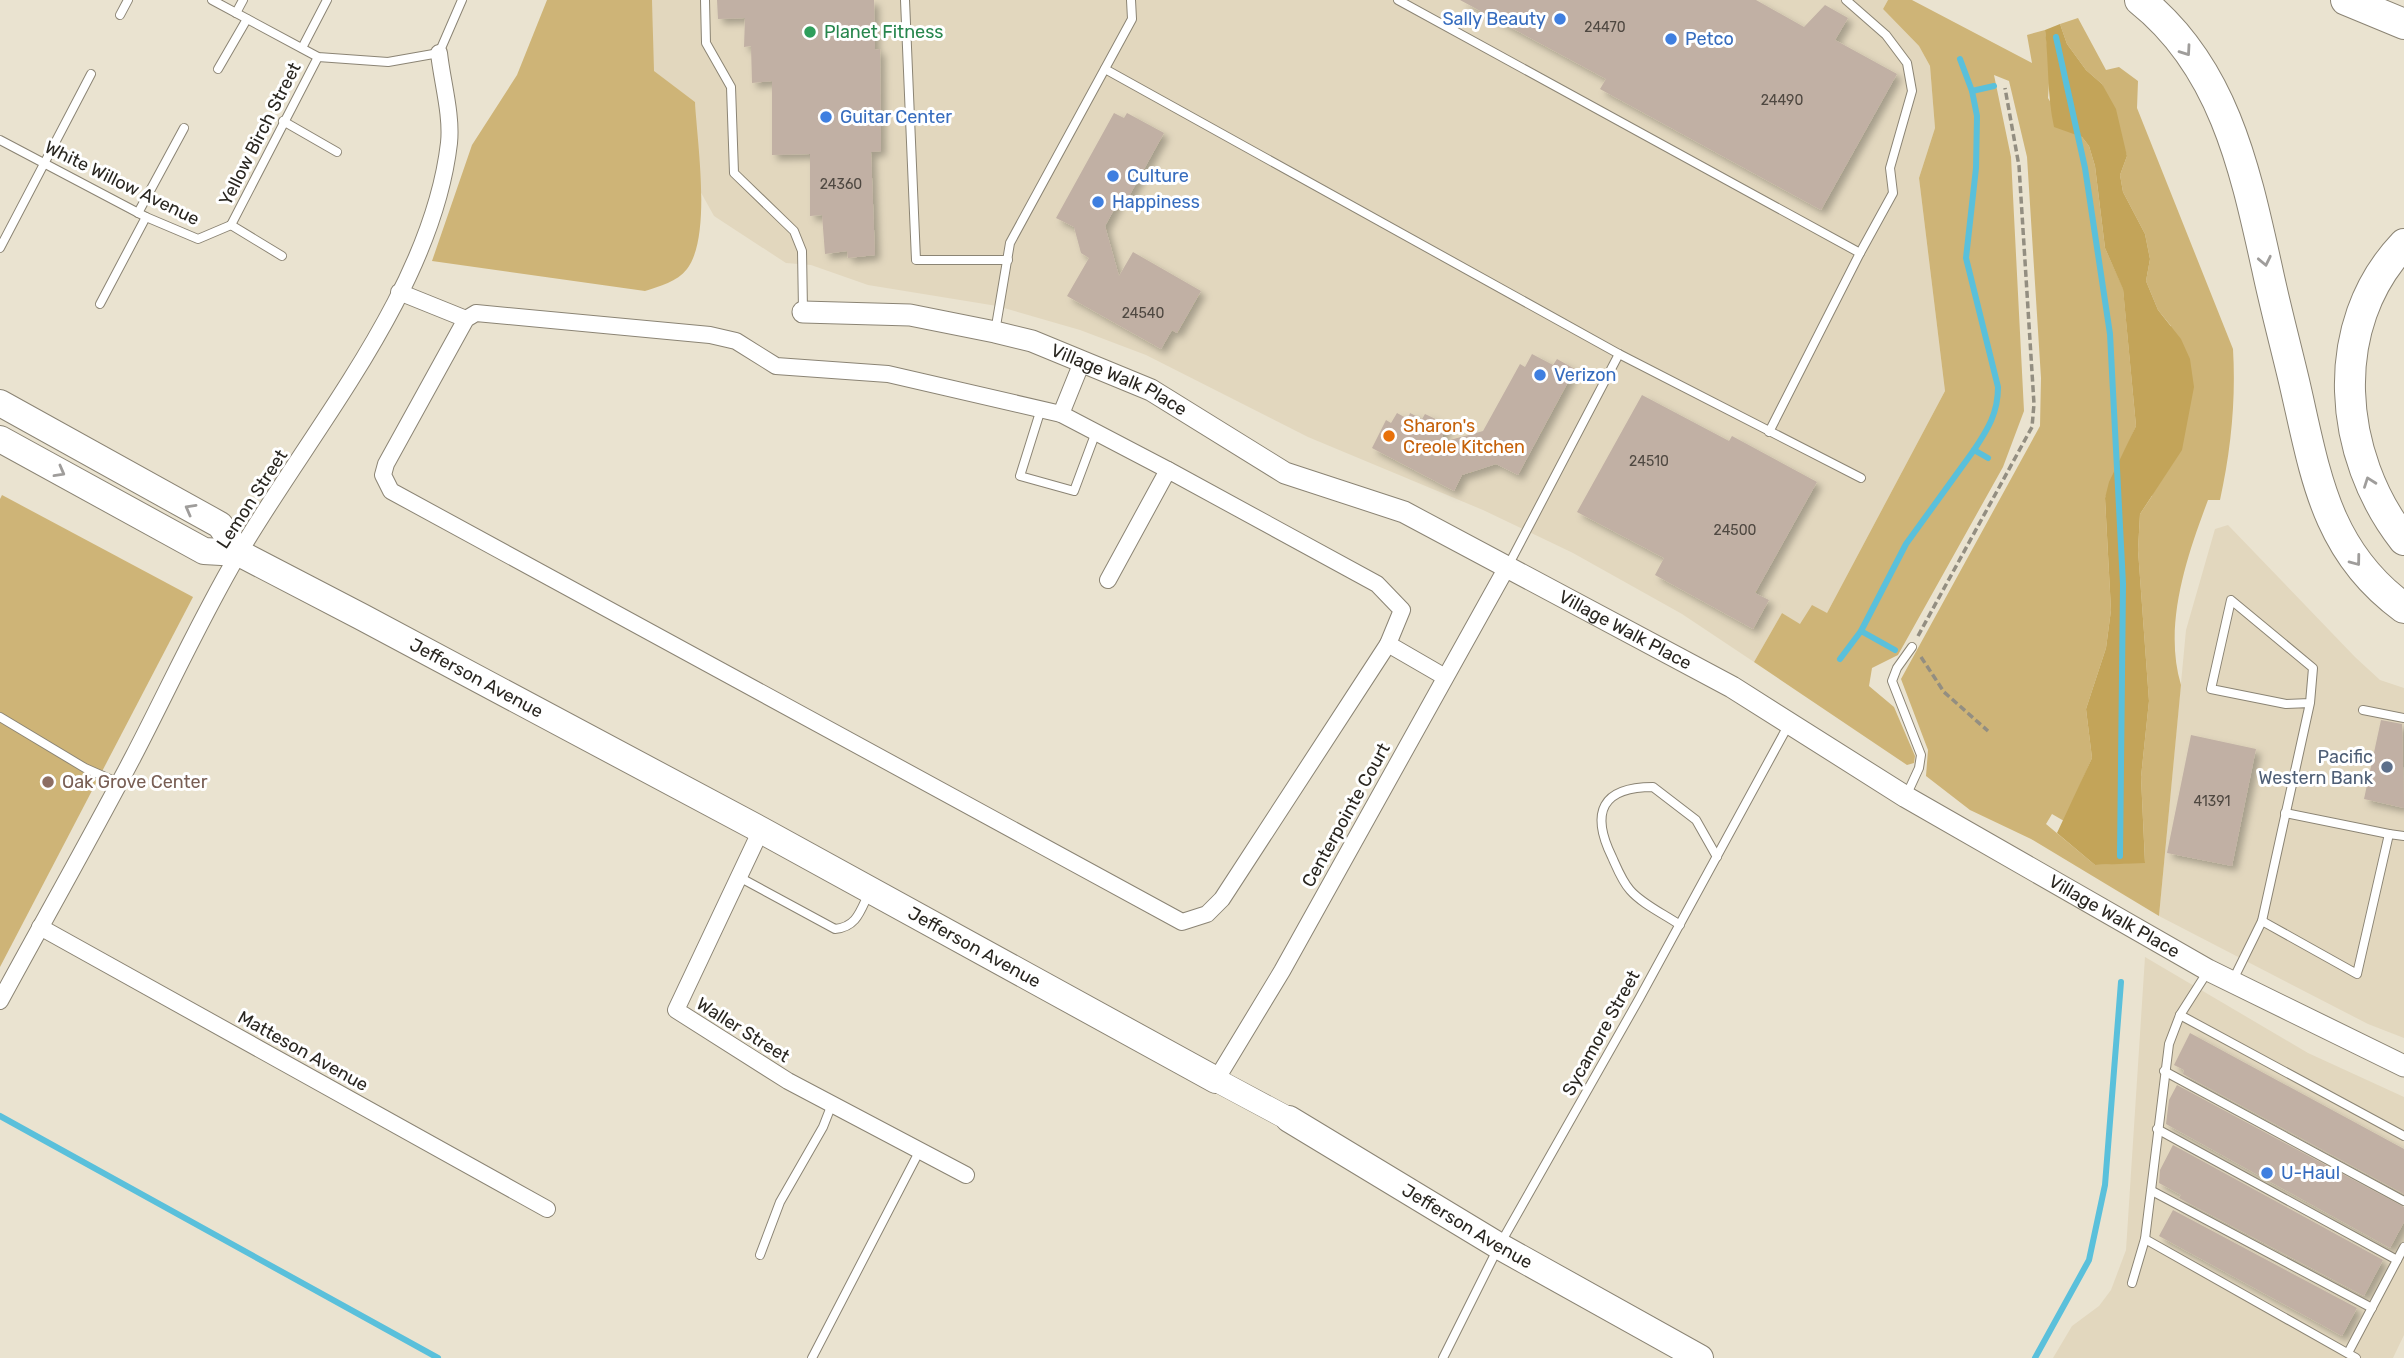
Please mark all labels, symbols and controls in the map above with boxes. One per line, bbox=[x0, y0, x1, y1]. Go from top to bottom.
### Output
place label: Sally Beauty bbox=[1442, 8, 1546, 30]
marker: Sally Beauty bbox=[1552, 11, 1568, 27]
house number: 24470 bbox=[1584, 19, 1626, 36]
place label: Planet Fitness bbox=[824, 21, 944, 43]
marker: Planet Fitness bbox=[802, 24, 818, 40]
place label: Petco bbox=[1685, 28, 1734, 50]
marker: Petco bbox=[1663, 31, 1679, 47]
one-way arrow bbox=[2178, 43, 2190, 56]
street label: Yellow Birch Street bbox=[214, 59, 306, 209]
house number: 24490 bbox=[1761, 92, 1803, 109]
place label: Guitar Center bbox=[840, 106, 952, 128]
marker: Guitar Center bbox=[818, 109, 834, 125]
street label: White Willow Avenue bbox=[41, 136, 203, 230]
place label: Culture bbox=[1127, 165, 1189, 187]
marker: Culture bbox=[1105, 168, 1121, 184]
house number: 24360 bbox=[820, 176, 862, 193]
place label: Happiness bbox=[1112, 191, 1200, 213]
marker: Happiness bbox=[1090, 194, 1106, 210]
one-way arrow bbox=[2257, 255, 2271, 267]
house number: 24540 bbox=[1122, 305, 1164, 322]
street label: Village Walk Place bbox=[1048, 339, 1191, 421]
place label: Verizon bbox=[1554, 364, 1616, 386]
marker: Verizon bbox=[1532, 367, 1548, 383]
place label: Sharon's Creole Kitchen bbox=[1403, 415, 1525, 458]
marker: Sharon's Creole Kitchen bbox=[1381, 428, 1397, 444]
street label: Lemon Street bbox=[212, 445, 292, 553]
house number: 24510 bbox=[1629, 453, 1669, 470]
one-way arrow bbox=[53, 464, 65, 477]
one-way arrow bbox=[2363, 476, 2377, 488]
one-way arrow bbox=[184, 503, 197, 517]
house number: 24500 bbox=[1714, 522, 1757, 539]
one-way arrow bbox=[2347, 553, 2360, 565]
street label: Village Walk Place bbox=[1555, 586, 1695, 674]
street label: Jefferson Avenue bbox=[406, 633, 547, 723]
street label: Centerpointe Court bbox=[1297, 739, 1395, 891]
place label: Pacific Western Bank bbox=[2258, 746, 2374, 789]
marker: Pacific Western Bank bbox=[2379, 759, 2395, 775]
place label: Oak Grove Center bbox=[62, 771, 208, 793]
marker: Oak Grove Center bbox=[40, 774, 56, 790]
house number: 41391 bbox=[2193, 793, 2231, 810]
street label: Village Walk Place bbox=[2045, 870, 2184, 963]
street label: Jefferson Avenue bbox=[904, 902, 1044, 992]
street label: Sycamore Street bbox=[1557, 966, 1645, 1100]
street label: Waller Street bbox=[692, 993, 794, 1067]
street label: Matteson Avenue bbox=[234, 1006, 372, 1096]
place label: U-Haul bbox=[2281, 1162, 2340, 1184]
marker: U-Haul bbox=[2259, 1165, 2275, 1181]
street label: Jefferson Avenue bbox=[1398, 1179, 1536, 1273]

